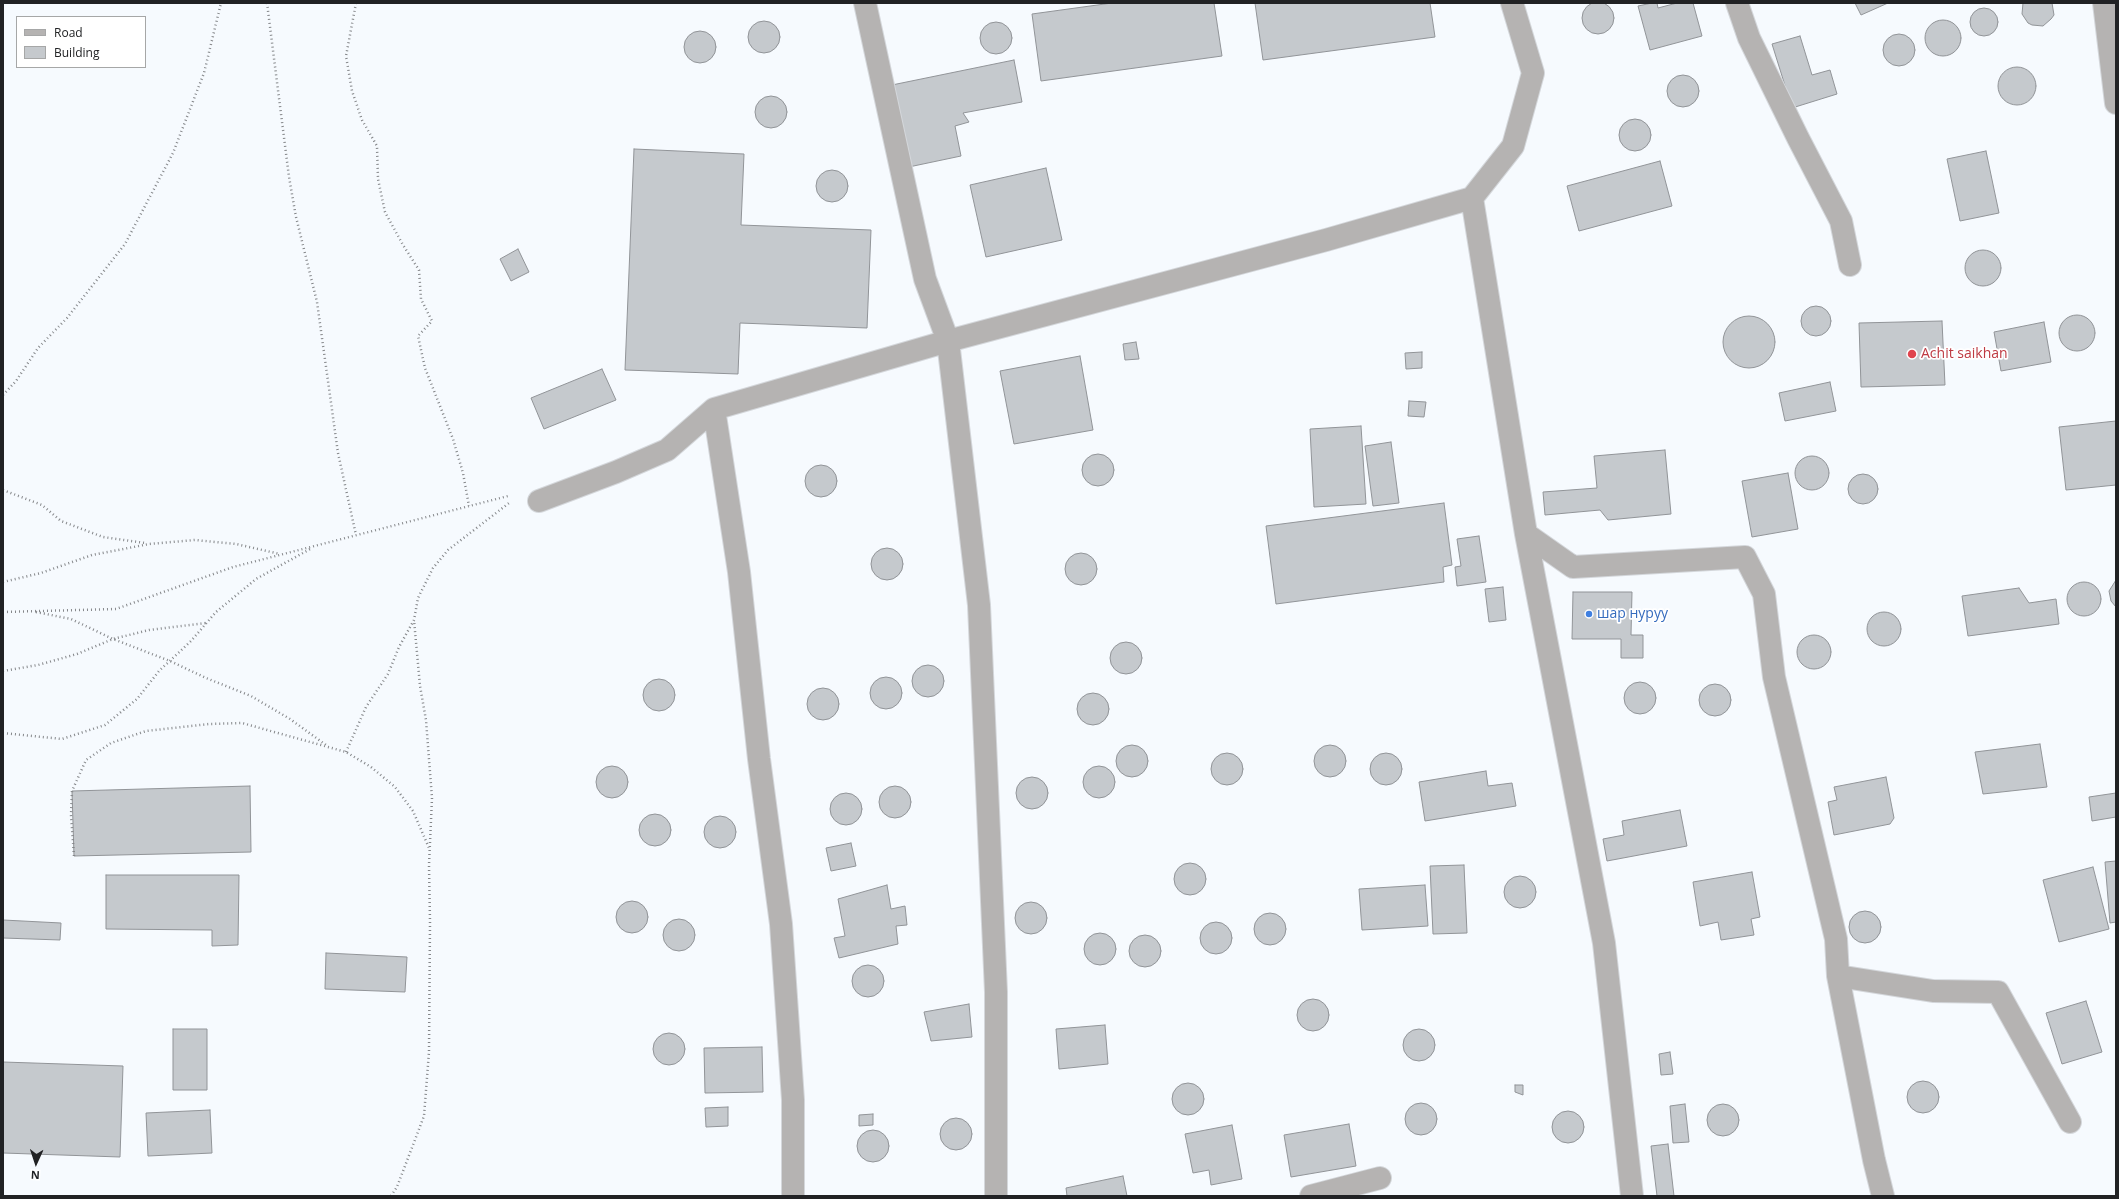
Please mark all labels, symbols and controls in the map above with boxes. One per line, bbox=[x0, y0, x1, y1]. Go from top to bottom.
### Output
legend bbox=[16, 16, 146, 68]
text: Road bbox=[54, 24, 83, 41]
text: Building bbox=[54, 44, 99, 61]
place label: Achit saikhan bbox=[1921, 346, 2008, 362]
marker: Achit saikhan bbox=[1906, 348, 1918, 360]
place label: шар нуруу bbox=[1597, 606, 1668, 622]
marker: шар нуруу bbox=[1584, 609, 1594, 619]
north arrow bbox=[16, 1143, 56, 1183]
text: N bbox=[30, 1168, 40, 1183]

